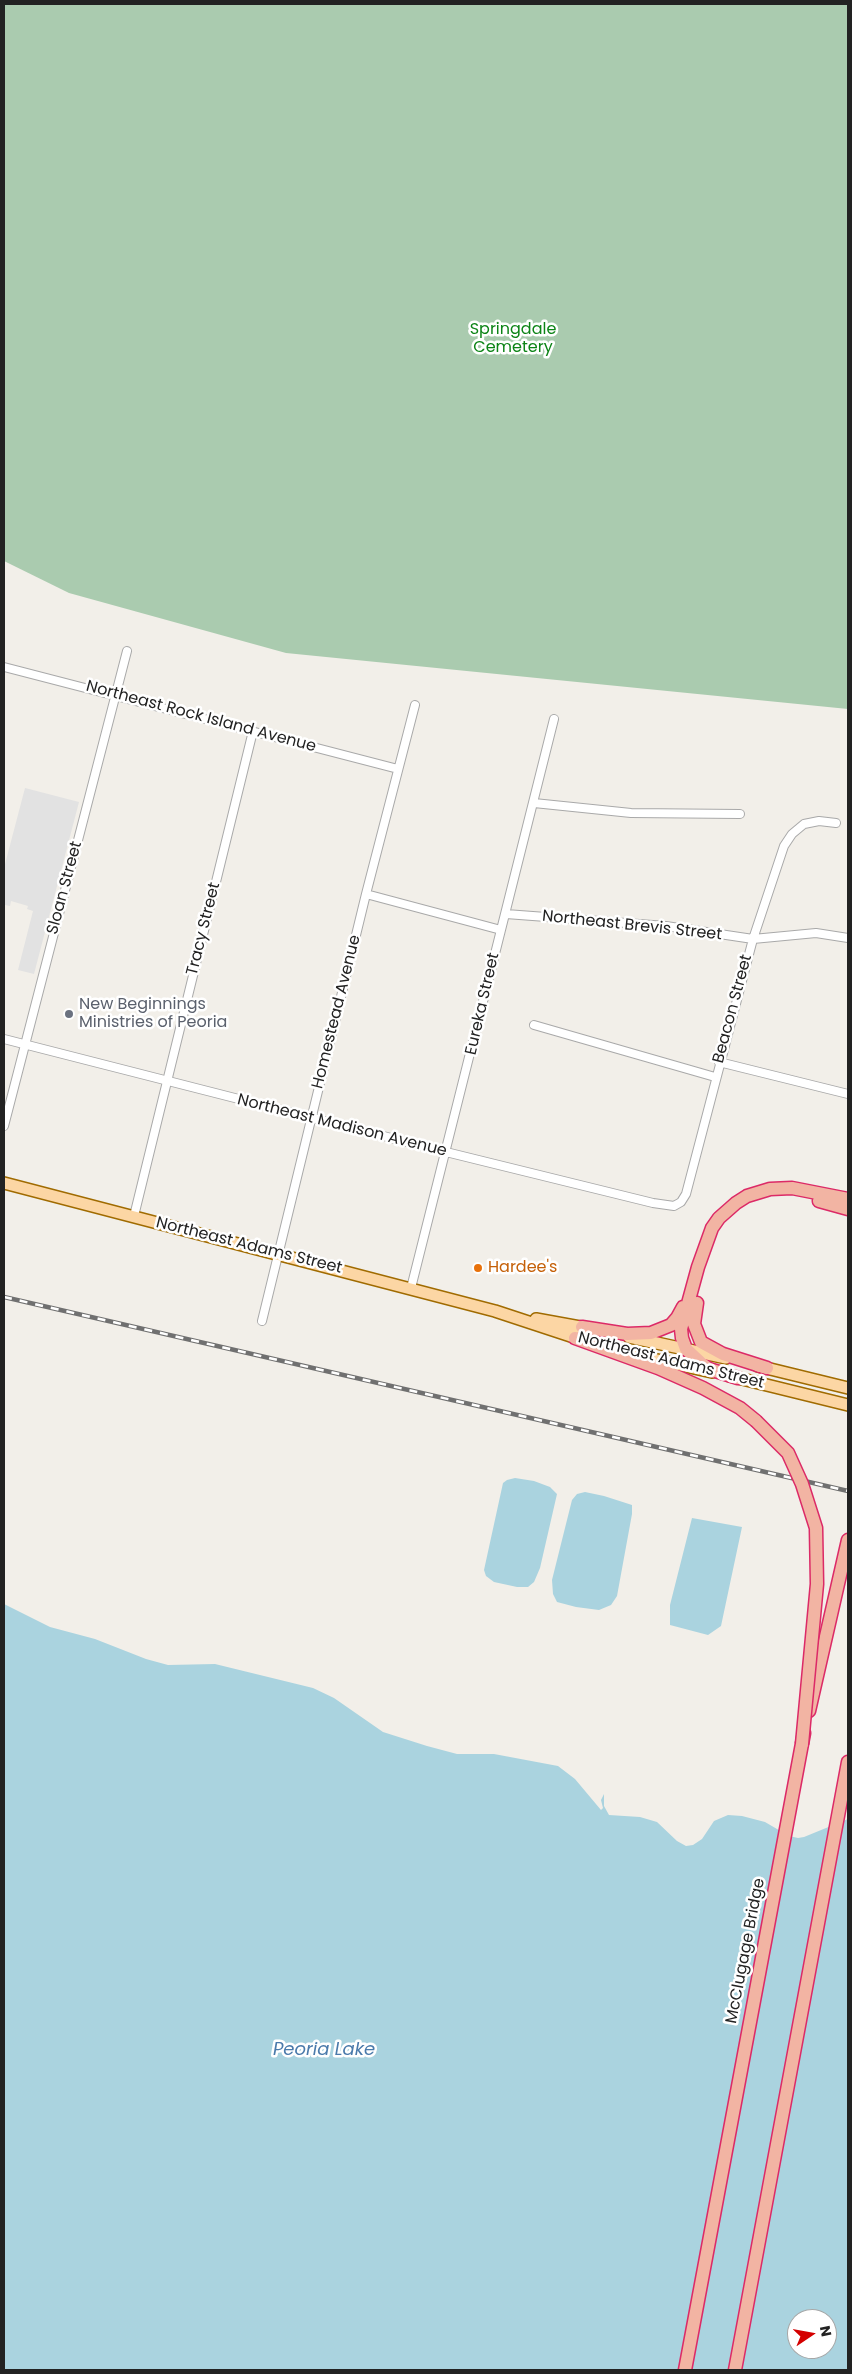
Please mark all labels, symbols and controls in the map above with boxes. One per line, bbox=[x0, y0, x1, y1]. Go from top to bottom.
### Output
park label: Springdale Cemetery bbox=[470, 320, 556, 358]
street label: Northeast Rock Island Avenue bbox=[84, 677, 318, 757]
street label: Sloan Street bbox=[43, 839, 87, 937]
street label: Tracy Street bbox=[183, 880, 225, 978]
street label: Northeast Brevis Street bbox=[541, 907, 723, 945]
street label: Homestead Avenue bbox=[309, 933, 365, 1091]
street label: Eureka Street bbox=[462, 951, 504, 1057]
street label: Beacon Street bbox=[709, 952, 757, 1066]
place label: New Beginnings Ministries of Peoria bbox=[79, 995, 227, 1033]
marker: New Beginnings Ministries of Peoria bbox=[63, 1008, 75, 1020]
street label: Northeast Madison Avenue bbox=[235, 1091, 449, 1161]
street label: Northeast Adams Street bbox=[154, 1214, 344, 1278]
place label: Hardee's bbox=[488, 1258, 557, 1278]
marker: Hardee's bbox=[472, 1262, 484, 1274]
street label: Northeast Adams Street bbox=[576, 1329, 766, 1393]
street label: McClugage Bridge bbox=[722, 1877, 770, 2025]
water label: Peoria Lake bbox=[273, 2039, 375, 2061]
north arrow bbox=[787, 2309, 837, 2359]
text: N bbox=[815, 2324, 837, 2338]

